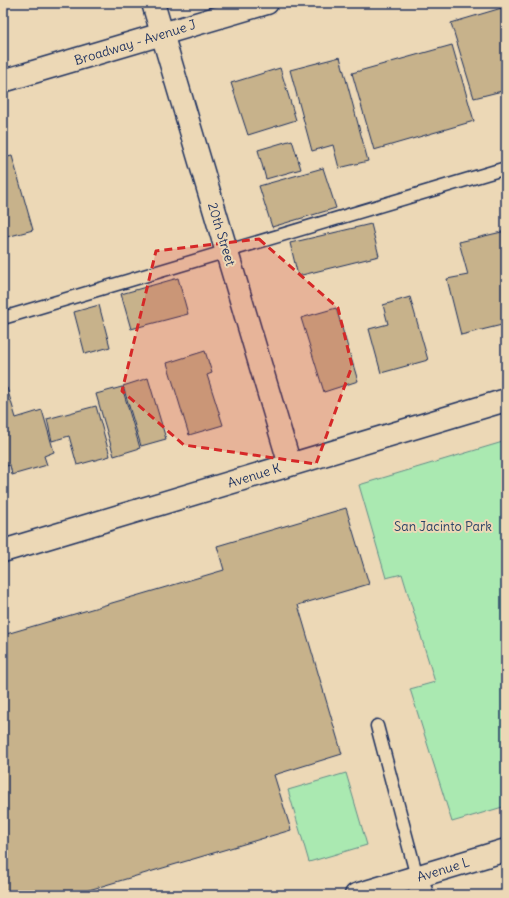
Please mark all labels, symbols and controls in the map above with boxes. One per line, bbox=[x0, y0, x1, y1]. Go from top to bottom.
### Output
street label: Broadway - Avenue J bbox=[72, 16, 198, 69]
street label: 20th Street bbox=[204, 200, 239, 268]
street label: Avenue K bbox=[225, 459, 283, 492]
park label: San Jacinto Park bbox=[394, 518, 492, 535]
street label: Avenue L bbox=[415, 853, 471, 885]

